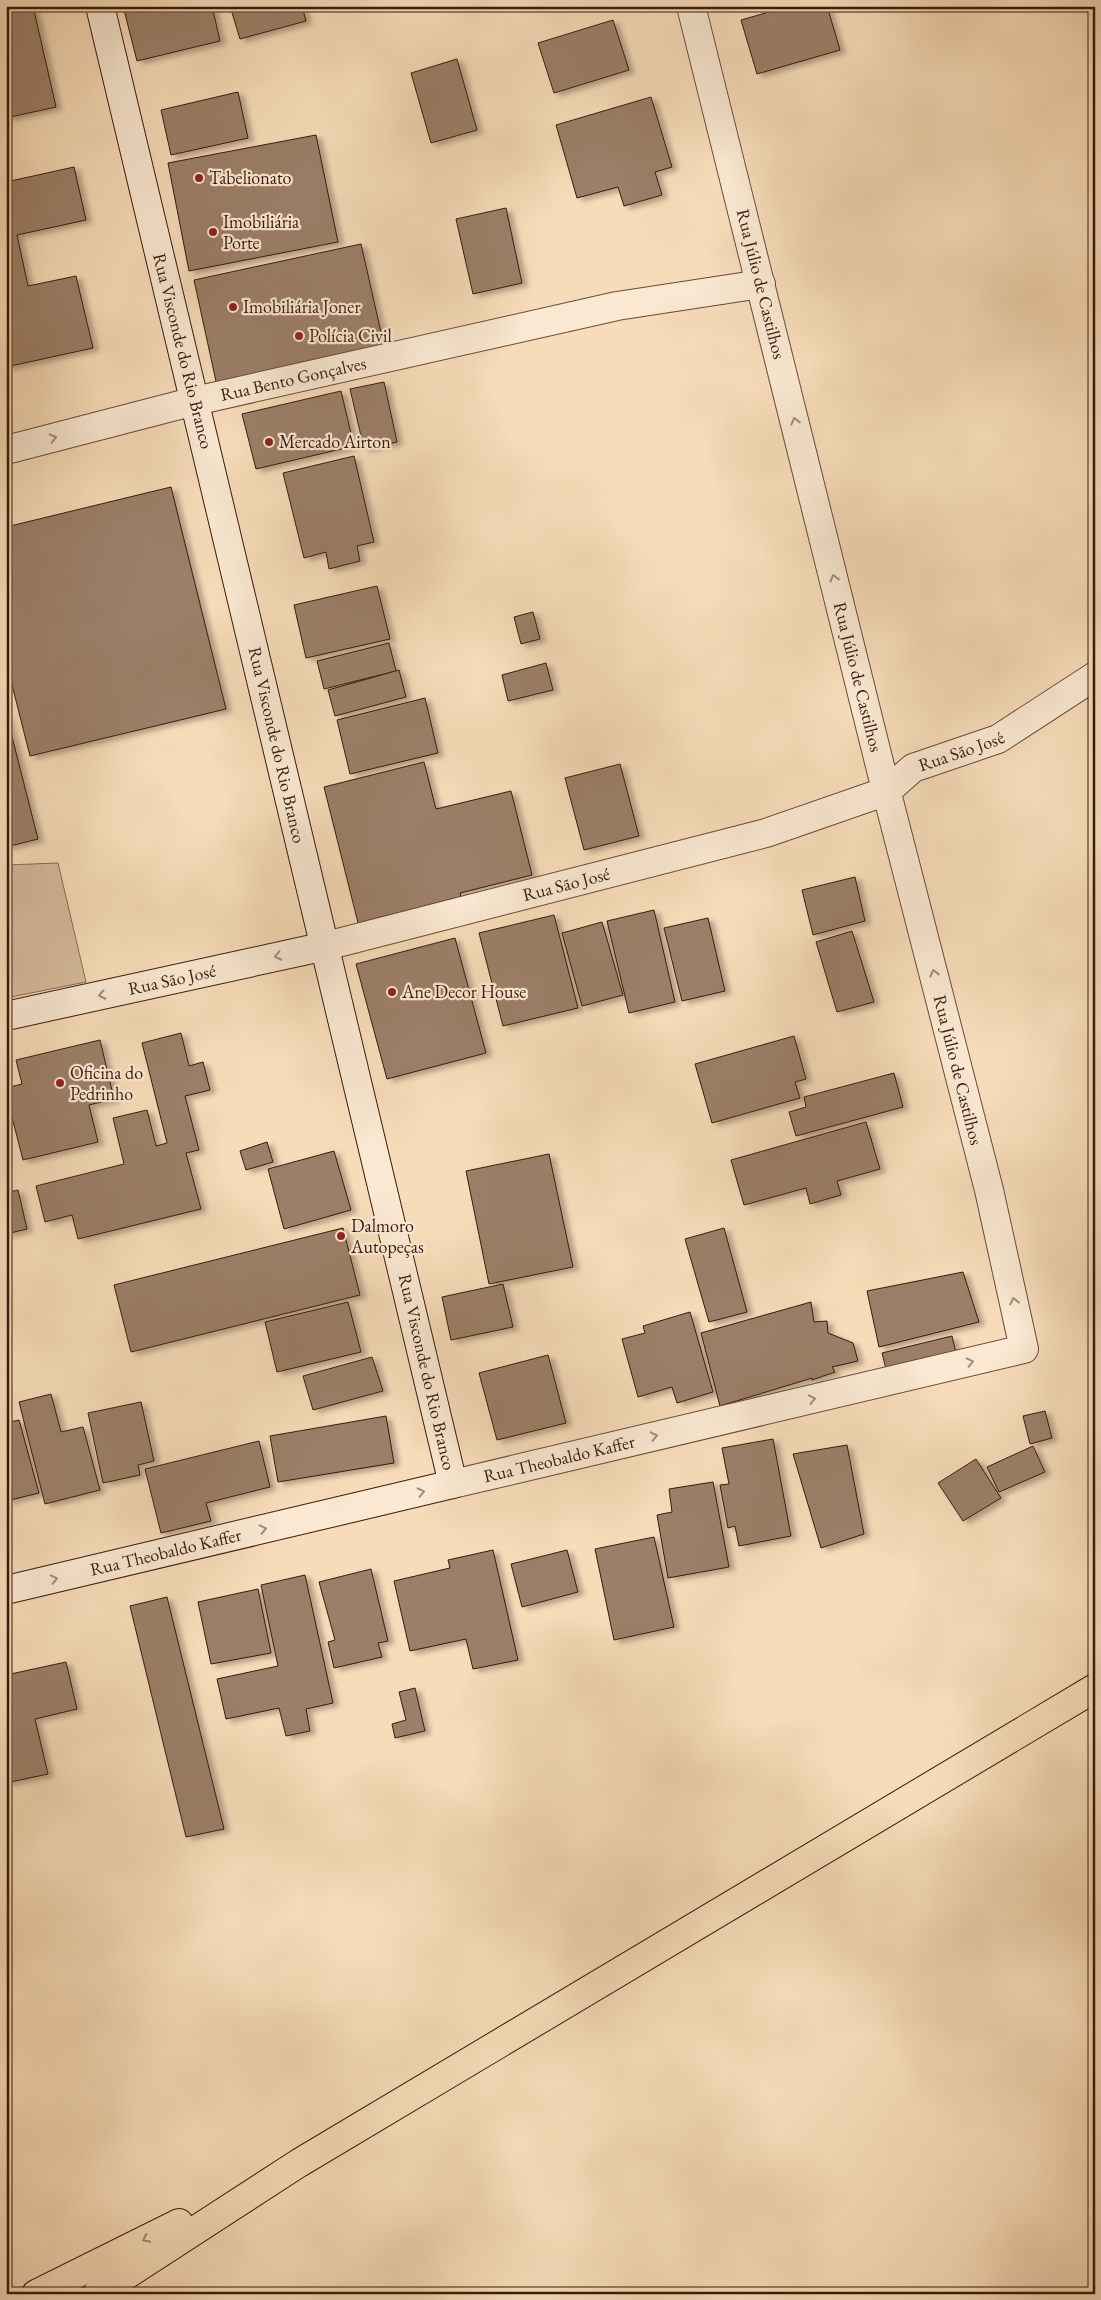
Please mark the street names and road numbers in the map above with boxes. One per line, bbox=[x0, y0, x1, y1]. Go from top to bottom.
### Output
street label: Rua Júlio de Castilhos bbox=[732, 206, 791, 361]
street label: Rua Visconde do Rio Branco bbox=[148, 251, 219, 451]
street label: Rua Bento Gonçalves bbox=[218, 351, 369, 406]
street label: Rua Júlio de Castilhos bbox=[829, 599, 888, 754]
street label: Rua Visconde do Rio Branco bbox=[244, 645, 311, 845]
street label: Rua São José bbox=[915, 726, 1009, 776]
street label: Rua São José bbox=[520, 862, 612, 906]
street label: Rua São José bbox=[126, 958, 218, 1000]
street label: Rua Júlio de Castilhos bbox=[929, 992, 988, 1147]
street label: Rua Visconde do Rio Branco bbox=[394, 1272, 461, 1472]
street label: Rua Theobaldo Kaffer bbox=[481, 1429, 637, 1487]
street label: Rua Theobaldo Kaffer bbox=[88, 1523, 243, 1581]

